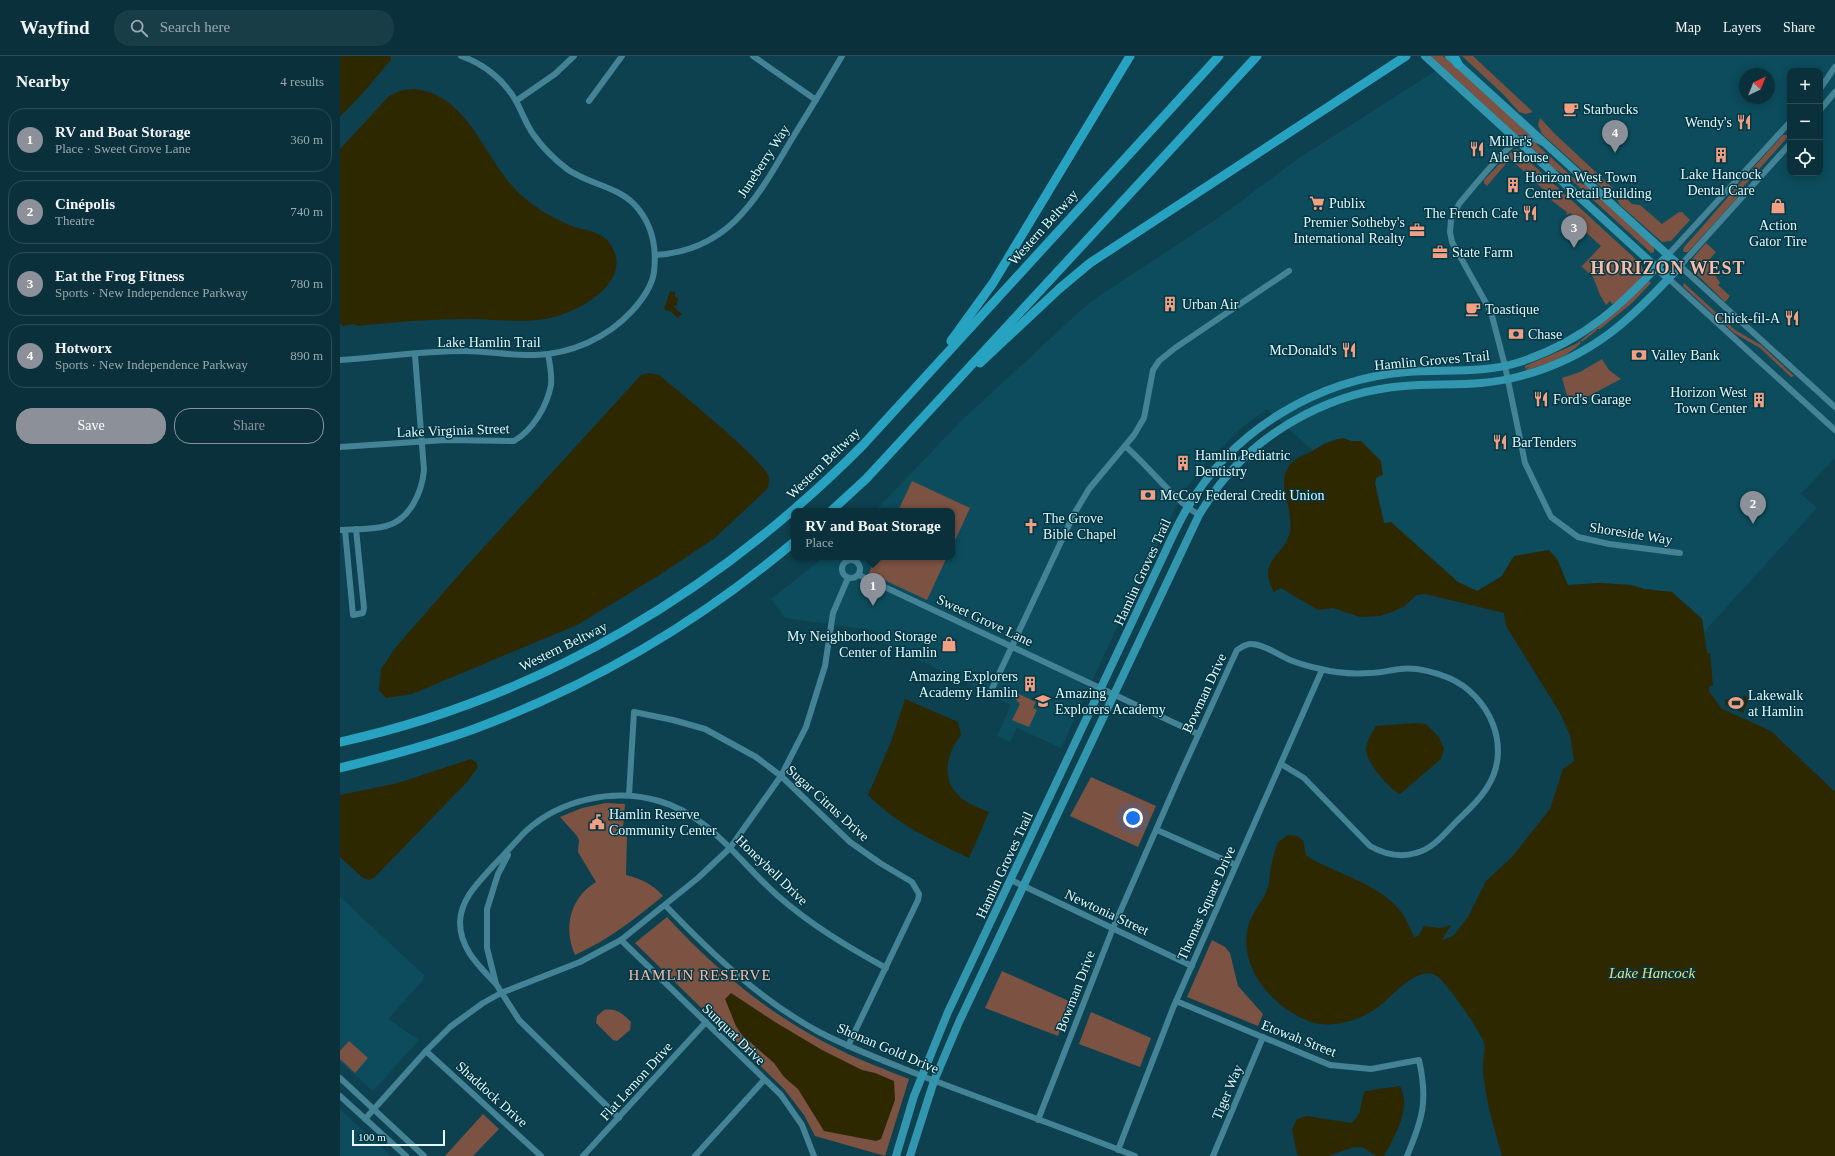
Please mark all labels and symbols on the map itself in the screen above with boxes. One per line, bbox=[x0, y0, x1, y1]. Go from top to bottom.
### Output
north arrow bbox=[1739, 68, 1775, 104]
cafe icon: Starbucks bbox=[1562, 100, 1580, 118]
place label: Starbucks bbox=[1583, 102, 1638, 117]
restaurant icon: Wendy's bbox=[1735, 113, 1753, 131]
place label: Wendy's bbox=[1685, 115, 1732, 130]
pin: 4 bbox=[1602, 120, 1628, 153]
street label: Juneberry Way bbox=[734, 122, 793, 200]
place label: Miller's Ale House bbox=[1489, 134, 1549, 165]
restaurant icon: Miller's Ale House bbox=[1468, 140, 1486, 158]
building icon: Lake Hancock Dental Care bbox=[1712, 146, 1730, 164]
place label: Lake Hancock Dental Care bbox=[1680, 167, 1762, 198]
place label: Horizon West Town Center Retail Building bbox=[1525, 170, 1652, 201]
building icon: Horizon West Town Center Retail Building bbox=[1504, 176, 1522, 194]
street label: Western Beltway bbox=[1006, 187, 1081, 268]
supermarket icon: Publix bbox=[1308, 194, 1326, 212]
place label: Publix bbox=[1329, 196, 1366, 211]
shop icon: Action Gator Tire bbox=[1769, 197, 1787, 215]
restaurant icon: The French Cafe bbox=[1521, 204, 1539, 222]
place label: The French Cafe bbox=[1424, 206, 1518, 221]
place label: Premier Sotheby's International Realty bbox=[1293, 215, 1405, 246]
pin: 3 bbox=[1561, 215, 1587, 248]
place label: Action Gator Tire bbox=[1749, 218, 1807, 249]
office icon: Premier Sotheby's International Realty bbox=[1408, 221, 1426, 239]
office icon: State Farm bbox=[1431, 243, 1449, 261]
place label: State Farm bbox=[1452, 245, 1513, 260]
district label: HORIZON WEST bbox=[1590, 258, 1746, 278]
building icon: Urban Air bbox=[1161, 295, 1179, 313]
place label: Urban Air bbox=[1182, 297, 1239, 312]
cafe icon: Toastique bbox=[1464, 300, 1482, 318]
place label: Toastique bbox=[1485, 302, 1539, 317]
restaurant icon: Chick-fil-A bbox=[1783, 309, 1801, 327]
place label: Chick-fil-A bbox=[1715, 311, 1781, 326]
bank icon: Chase bbox=[1507, 325, 1525, 343]
place label: Chase bbox=[1528, 327, 1562, 342]
street label: Lake Hamlin Trail bbox=[437, 335, 541, 350]
restaurant icon: McDonald's bbox=[1340, 341, 1358, 359]
place label: McDonald's bbox=[1269, 343, 1337, 358]
bank icon: Valley Bank bbox=[1630, 346, 1648, 364]
street label: Hamlin Groves Trail bbox=[1374, 348, 1491, 373]
place label: Valley Bank bbox=[1651, 348, 1720, 363]
place label: Horizon West Town Center bbox=[1670, 385, 1747, 416]
restaurant icon: Ford's Garage bbox=[1532, 390, 1550, 408]
building icon: Horizon West Town Center bbox=[1750, 391, 1768, 409]
place label: Ford's Garage bbox=[1553, 392, 1631, 407]
street label: Lake Virginia Street bbox=[396, 421, 510, 440]
street label: Western Beltway bbox=[784, 425, 863, 502]
restaurant icon: BarTenders bbox=[1491, 433, 1509, 451]
place label: BarTenders bbox=[1512, 435, 1576, 450]
place label: Hamlin Pediatric Dentistry bbox=[1195, 448, 1290, 479]
building icon: Hamlin Pediatric Dentistry bbox=[1174, 454, 1192, 472]
bank icon: McCoy Federal Credit Union bbox=[1139, 486, 1157, 504]
place label: McCoy Federal Credit Union bbox=[1160, 488, 1324, 503]
pin: 2 bbox=[1740, 491, 1766, 524]
place label: The Grove Bible Chapel bbox=[1043, 511, 1117, 542]
street label: Hamlin Groves Trail bbox=[1111, 516, 1174, 628]
church icon: The Grove Bible Chapel bbox=[1022, 517, 1040, 535]
street label: Shoreside Way bbox=[1588, 520, 1673, 547]
pin: 1 bbox=[860, 573, 886, 606]
street label: Sweet Grove Lane bbox=[934, 592, 1035, 649]
street label: Western Beltway bbox=[517, 619, 610, 674]
place label: My Neighborhood Storage Center of Hamlin bbox=[787, 629, 937, 660]
shop icon: My Neighborhood Storage Center of Hamlin bbox=[940, 635, 958, 653]
street label: Bowman Drive bbox=[1179, 651, 1229, 735]
place label: Amazing Explorers Academy Hamlin bbox=[909, 669, 1018, 700]
building icon: Amazing Explorers Academy Hamlin bbox=[1021, 675, 1039, 693]
place label: Amazing Explorers Academy bbox=[1055, 686, 1166, 717]
place label: Lakewalk at Hamlin bbox=[1748, 688, 1804, 719]
school or university icon: Amazing Explorers Academy bbox=[1034, 692, 1052, 710]
sports icon: Lakewalk at Hamlin bbox=[1727, 694, 1745, 712]
street label: Sugar Citrus Drive bbox=[783, 762, 872, 844]
place label: Hamlin Reserve Community Center bbox=[609, 807, 717, 838]
your location bbox=[1123, 808, 1143, 828]
street label: Hamlin Groves Trail bbox=[973, 809, 1036, 921]
public building icon: Hamlin Reserve Community Center bbox=[588, 813, 606, 831]
street label: Honeybell Drive bbox=[733, 832, 811, 908]
street label: Thomas Square Drive bbox=[1175, 844, 1238, 962]
street label: Newtonia Street bbox=[1063, 887, 1151, 938]
street label: Bowman Drive bbox=[1053, 948, 1098, 1034]
water label: Lake Hancock bbox=[1608, 965, 1695, 981]
district label: HAMLIN RESERVE bbox=[628, 967, 772, 983]
street label: Sunquat Drive bbox=[699, 1001, 768, 1068]
street label: Etowah Street bbox=[1259, 1017, 1338, 1060]
street label: Shonan Gold Drive bbox=[835, 1020, 941, 1077]
street label: Flat Lemon Drive bbox=[597, 1039, 676, 1124]
street label: Shaddock Drive bbox=[453, 1058, 530, 1130]
street label: Tiger Way bbox=[1209, 1062, 1246, 1122]
scale bar bbox=[352, 1128, 445, 1147]

